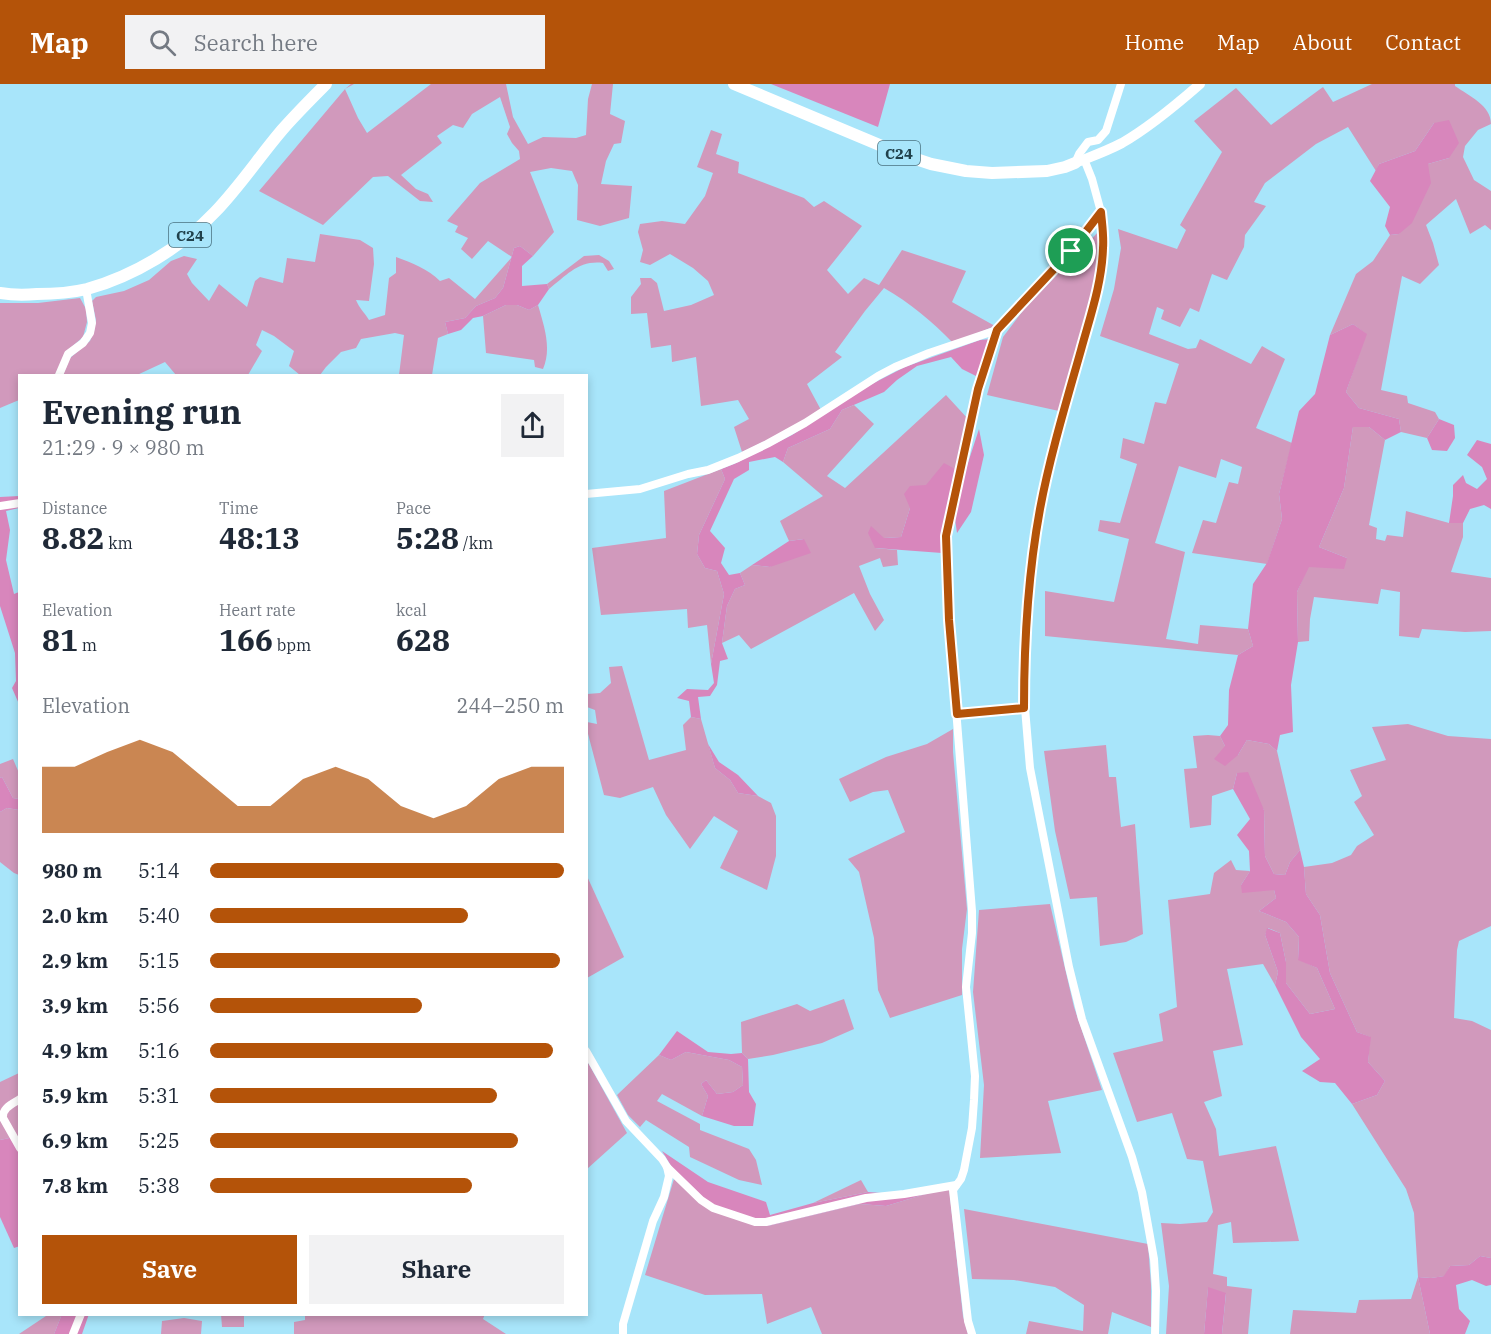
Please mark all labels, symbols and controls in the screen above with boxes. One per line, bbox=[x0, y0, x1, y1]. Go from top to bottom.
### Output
search box bbox=[125, 15, 545, 69]
text: Map bbox=[30, 24, 89, 61]
icon: search bbox=[146, 26, 179, 59]
text: Search here bbox=[194, 28, 318, 57]
text: Home bbox=[1124, 28, 1184, 56]
text: Map bbox=[1217, 28, 1260, 56]
text: About bbox=[1293, 28, 1352, 56]
text: Contact bbox=[1385, 28, 1461, 56]
road number: C24 bbox=[878, 141, 920, 165]
road number: C24 bbox=[169, 223, 211, 247]
pin bbox=[1045, 225, 1096, 276]
icon: arrive bbox=[1054, 234, 1087, 267]
text: Evening run bbox=[42, 390, 242, 433]
button: share bbox=[501, 394, 564, 457]
text: 21:29 · 9 × 980 m bbox=[42, 434, 205, 461]
text: Distance bbox=[42, 498, 107, 518]
text: Time bbox=[219, 498, 258, 518]
text: Pace bbox=[396, 498, 431, 518]
text: 8.82 bbox=[42, 518, 104, 557]
text: 48:13 bbox=[219, 518, 300, 557]
text: 5:28 bbox=[396, 518, 459, 557]
text: km bbox=[104, 533, 133, 553]
text: /km bbox=[459, 533, 493, 553]
text: Elevation bbox=[42, 600, 112, 620]
text: Heart rate bbox=[219, 600, 296, 620]
text: kcal bbox=[396, 600, 427, 620]
text: 81 bbox=[42, 620, 78, 659]
text: 166 bbox=[219, 620, 273, 659]
text: 628 bbox=[396, 620, 450, 659]
text: m bbox=[78, 635, 97, 655]
text: bpm bbox=[273, 635, 311, 655]
text: Elevation bbox=[42, 692, 130, 719]
text: 244–250 m bbox=[457, 692, 564, 719]
text: 980 m bbox=[42, 857, 102, 884]
text: 5:14 bbox=[138, 857, 180, 884]
text: 2.0 km bbox=[42, 902, 108, 929]
text: 5:40 bbox=[138, 902, 180, 929]
text: 2.9 km bbox=[42, 947, 108, 974]
text: 5:15 bbox=[138, 947, 180, 974]
text: 3.9 km bbox=[42, 992, 108, 1019]
text: 5:56 bbox=[138, 992, 180, 1019]
text: 4.9 km bbox=[42, 1037, 108, 1064]
text: 5:16 bbox=[138, 1037, 180, 1064]
text: 5.9 km bbox=[42, 1082, 108, 1109]
text: 5:31 bbox=[138, 1082, 180, 1109]
text: 6.9 km bbox=[42, 1127, 108, 1154]
text: 5:25 bbox=[138, 1127, 180, 1154]
text: 7.8 km bbox=[42, 1172, 108, 1199]
text: 5:38 bbox=[138, 1172, 180, 1199]
button: Save bbox=[42, 1235, 297, 1304]
button: Share bbox=[309, 1235, 564, 1304]

